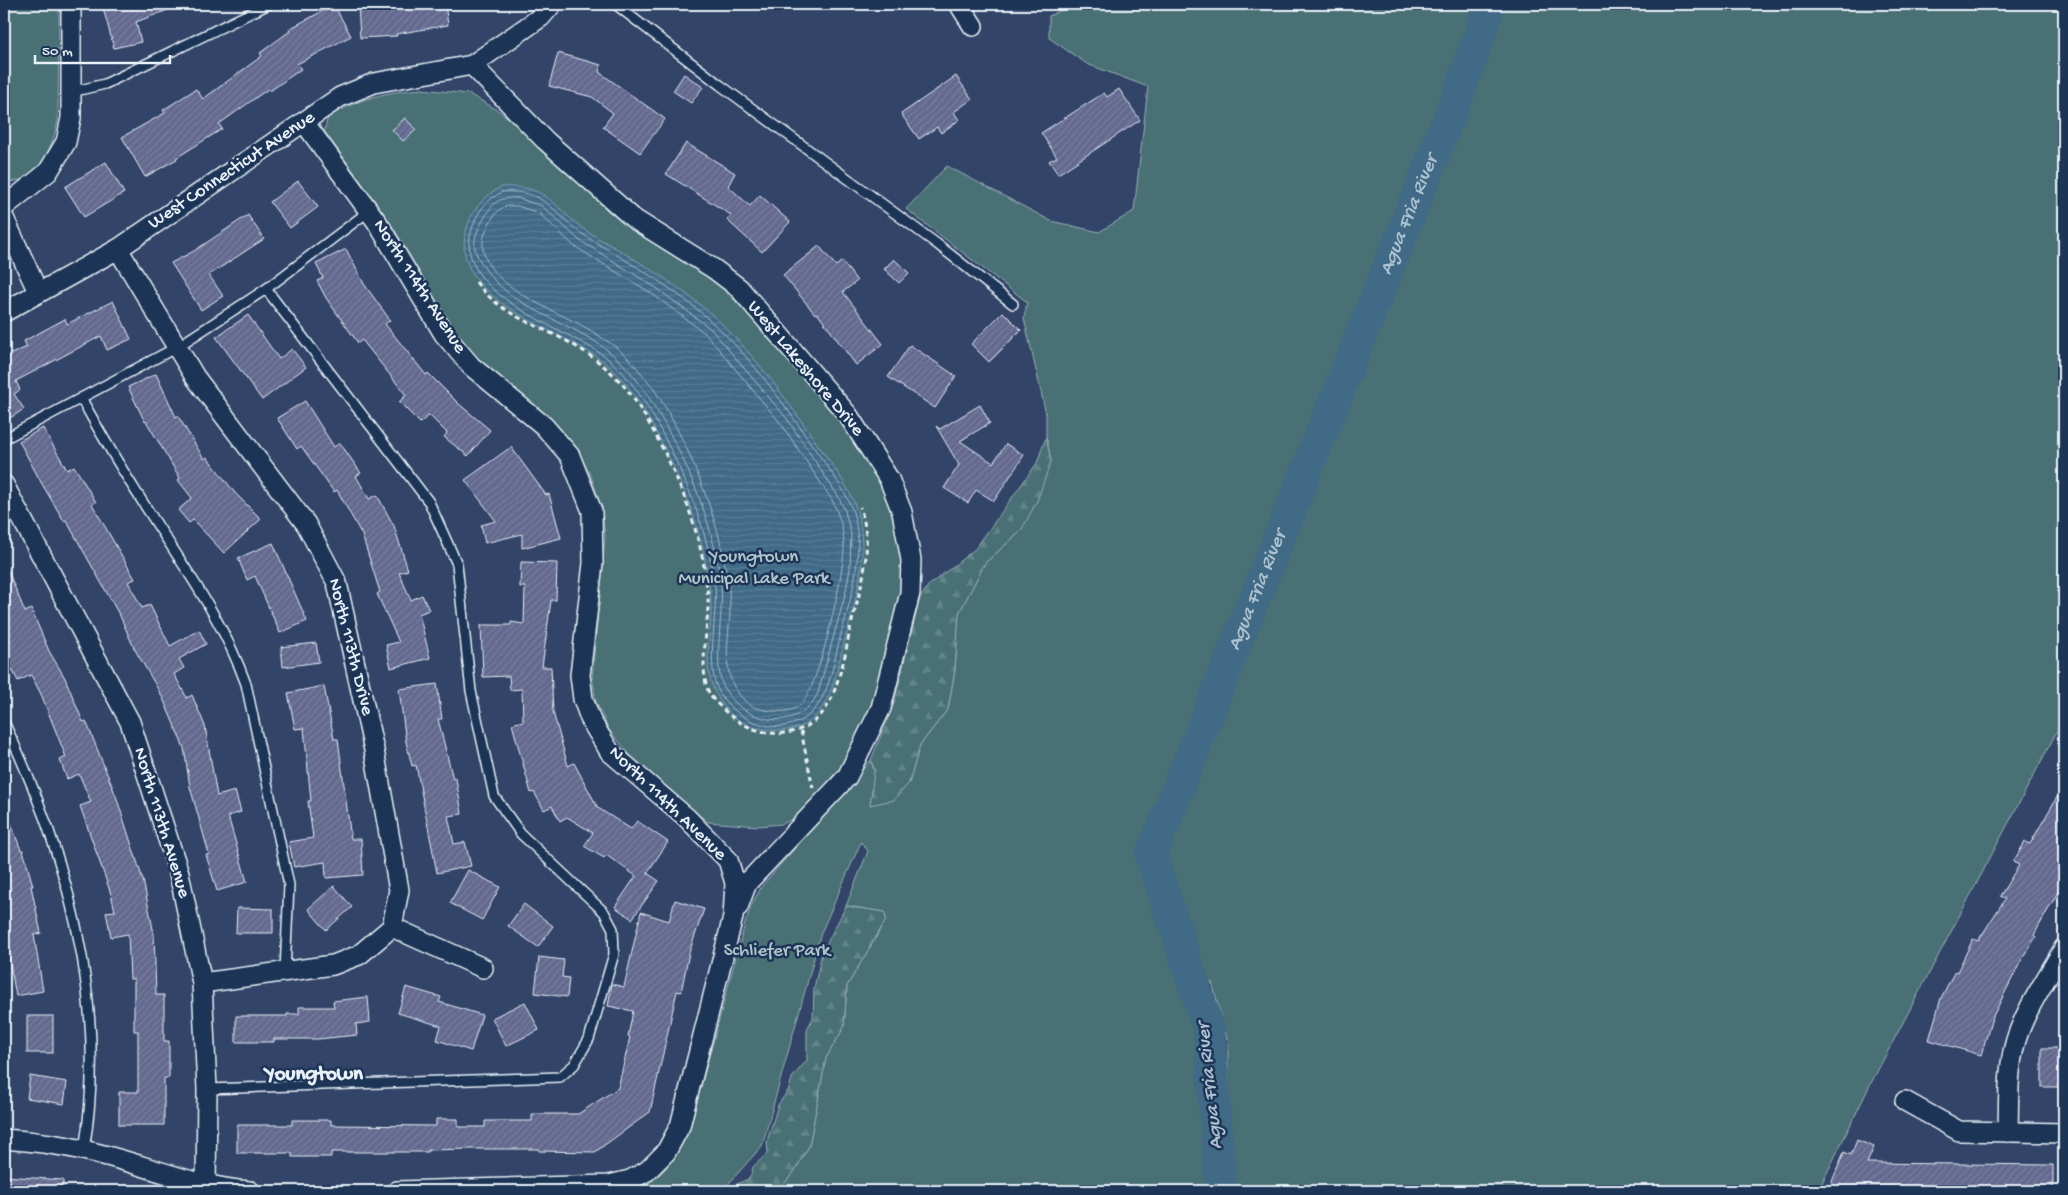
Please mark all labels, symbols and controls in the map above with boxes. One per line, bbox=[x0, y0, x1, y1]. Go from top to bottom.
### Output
scale bar bbox=[35, 32, 170, 64]
text: 50 m bbox=[42, 43, 73, 61]
street label: West Connecticut Avenue bbox=[144, 106, 320, 235]
water label: Agua Fria River bbox=[1375, 148, 1445, 278]
street label: North 114th Avenue bbox=[367, 216, 471, 359]
street label: West Lakeshore Drive bbox=[741, 296, 869, 442]
water label: Agua Fria River bbox=[1223, 524, 1294, 654]
park label: Youngtown Municipal Lake Park bbox=[679, 546, 831, 591]
street label: North 113th Drive bbox=[322, 576, 378, 718]
street label: North 114th Avenue bbox=[603, 742, 731, 866]
street label: North 113th Avenue bbox=[127, 745, 195, 901]
park label: Schliefer Park bbox=[724, 940, 832, 963]
water label: Agua Fria River bbox=[1193, 1018, 1229, 1150]
district label: Youngtown bbox=[262, 1063, 364, 1088]

